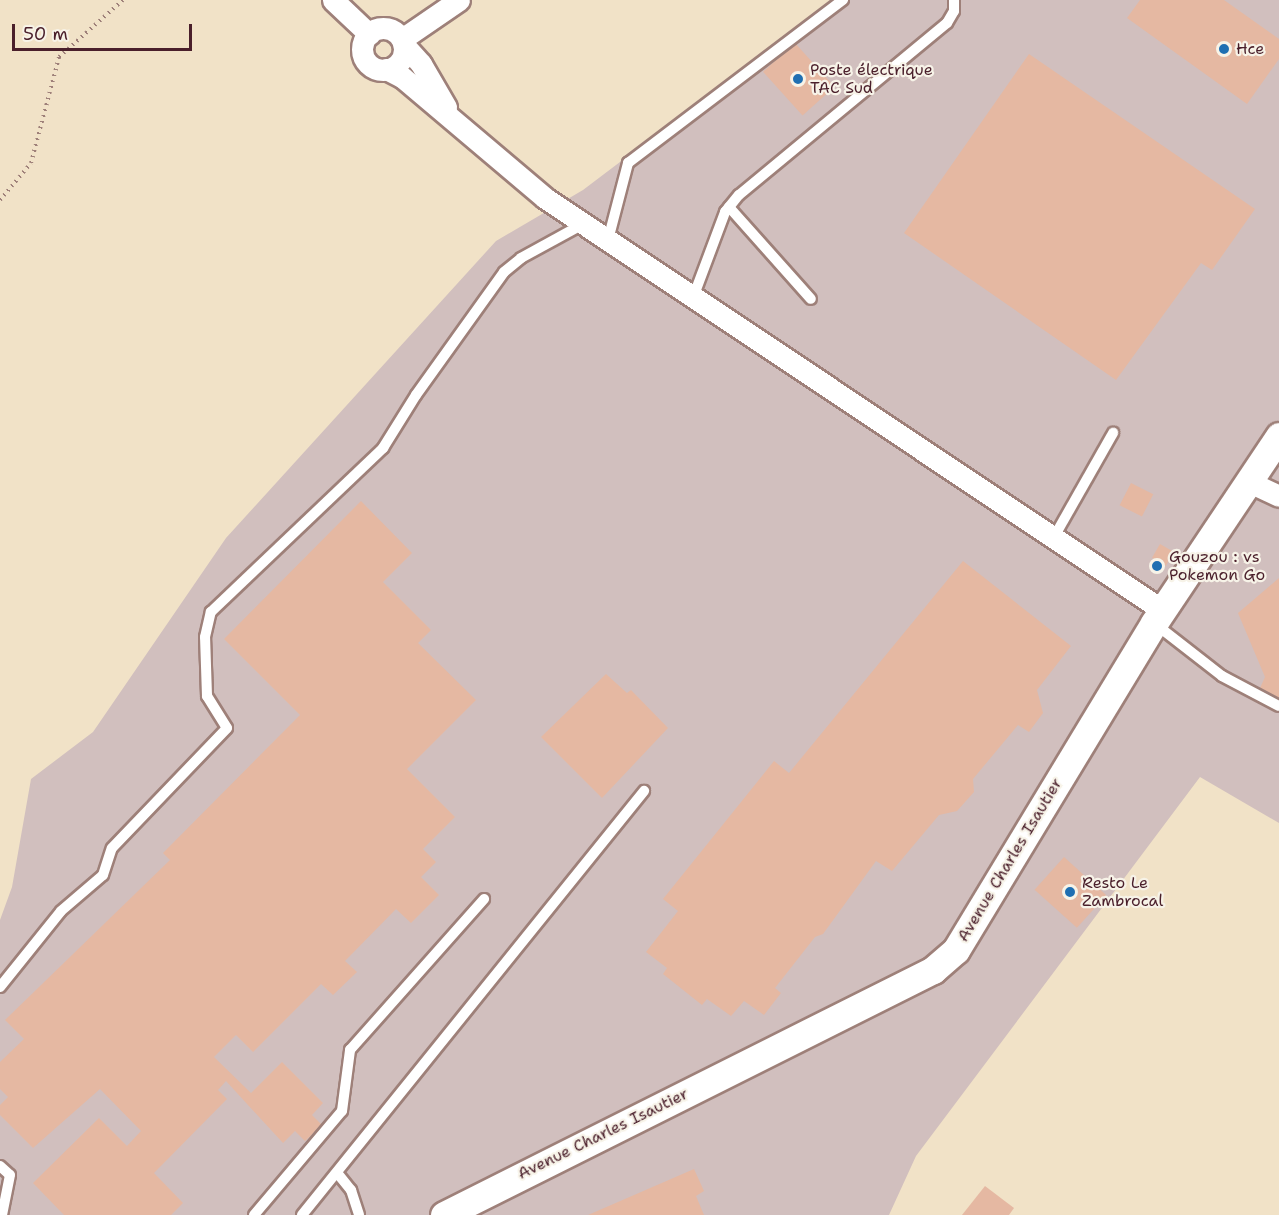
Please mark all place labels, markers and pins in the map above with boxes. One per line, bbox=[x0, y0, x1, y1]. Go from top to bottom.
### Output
place label: Hce bbox=[1236, 39, 1264, 59]
marker: Hce bbox=[1217, 42, 1231, 56]
place label: Poste électrique TAC Sud bbox=[810, 60, 933, 98]
marker: Poste électrique TAC Sud bbox=[791, 72, 805, 86]
place label: Gouzou : vs Pokemon Go bbox=[1169, 547, 1265, 585]
marker: Gouzou : vs Pokemon Go bbox=[1150, 559, 1164, 573]
place label: Resto Le Zambrocal bbox=[1082, 873, 1163, 911]
marker: Resto Le Zambrocal bbox=[1063, 885, 1077, 899]

